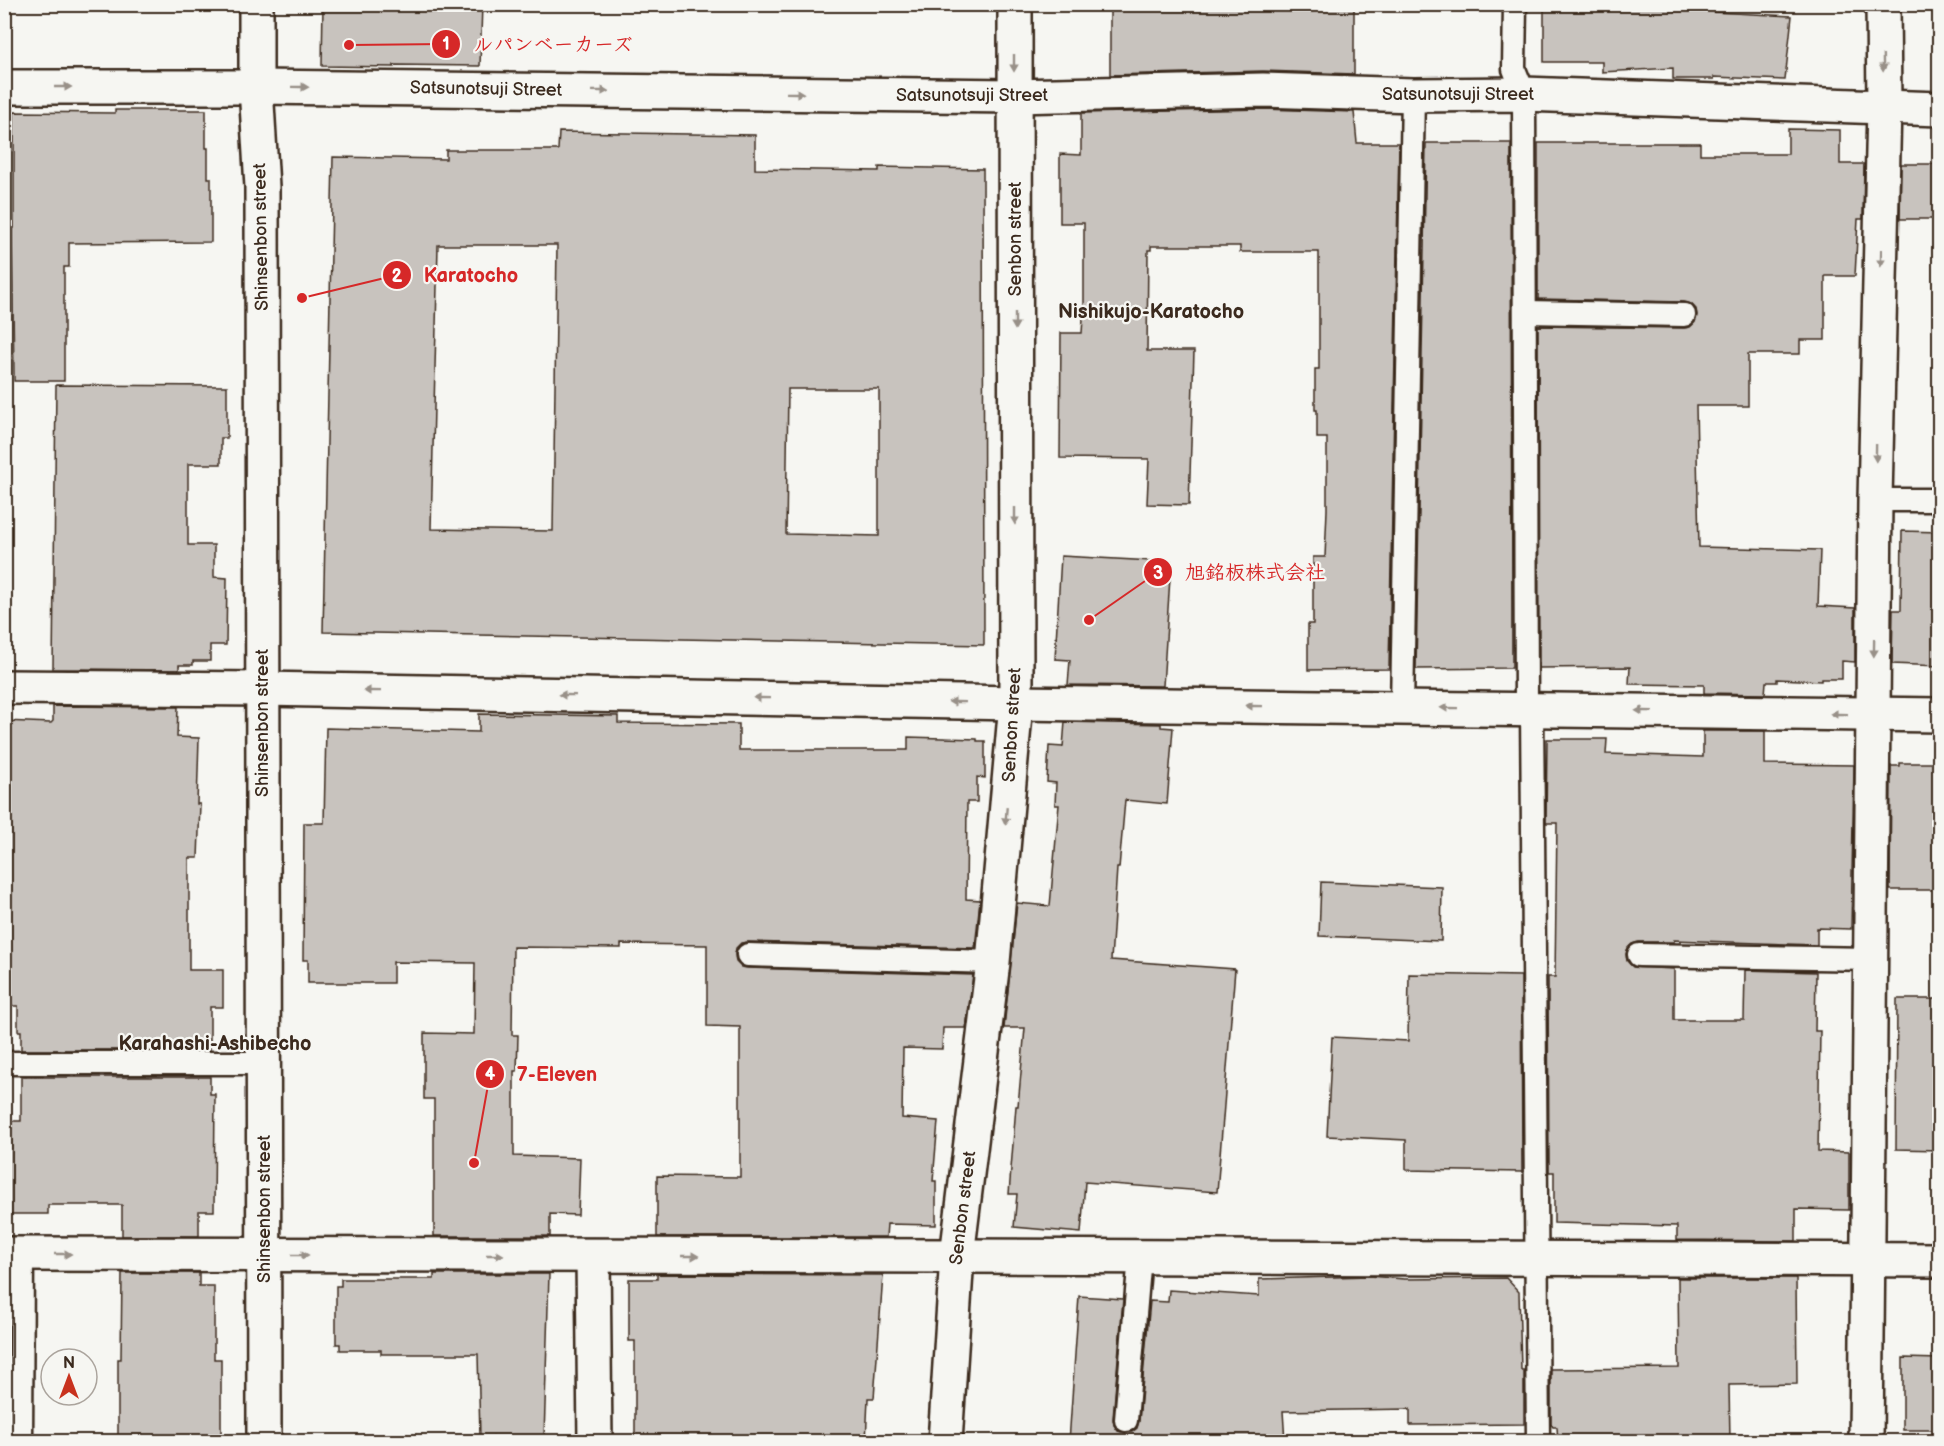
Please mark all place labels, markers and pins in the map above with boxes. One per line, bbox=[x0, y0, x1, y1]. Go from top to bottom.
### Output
callout: ルパンベーカーズ bbox=[431, 25, 645, 63]
callout: Karatocho bbox=[382, 256, 530, 294]
callout: 旭銘板株式会社 bbox=[1143, 553, 1337, 591]
callout: 7-Eleven bbox=[475, 1055, 609, 1093]

